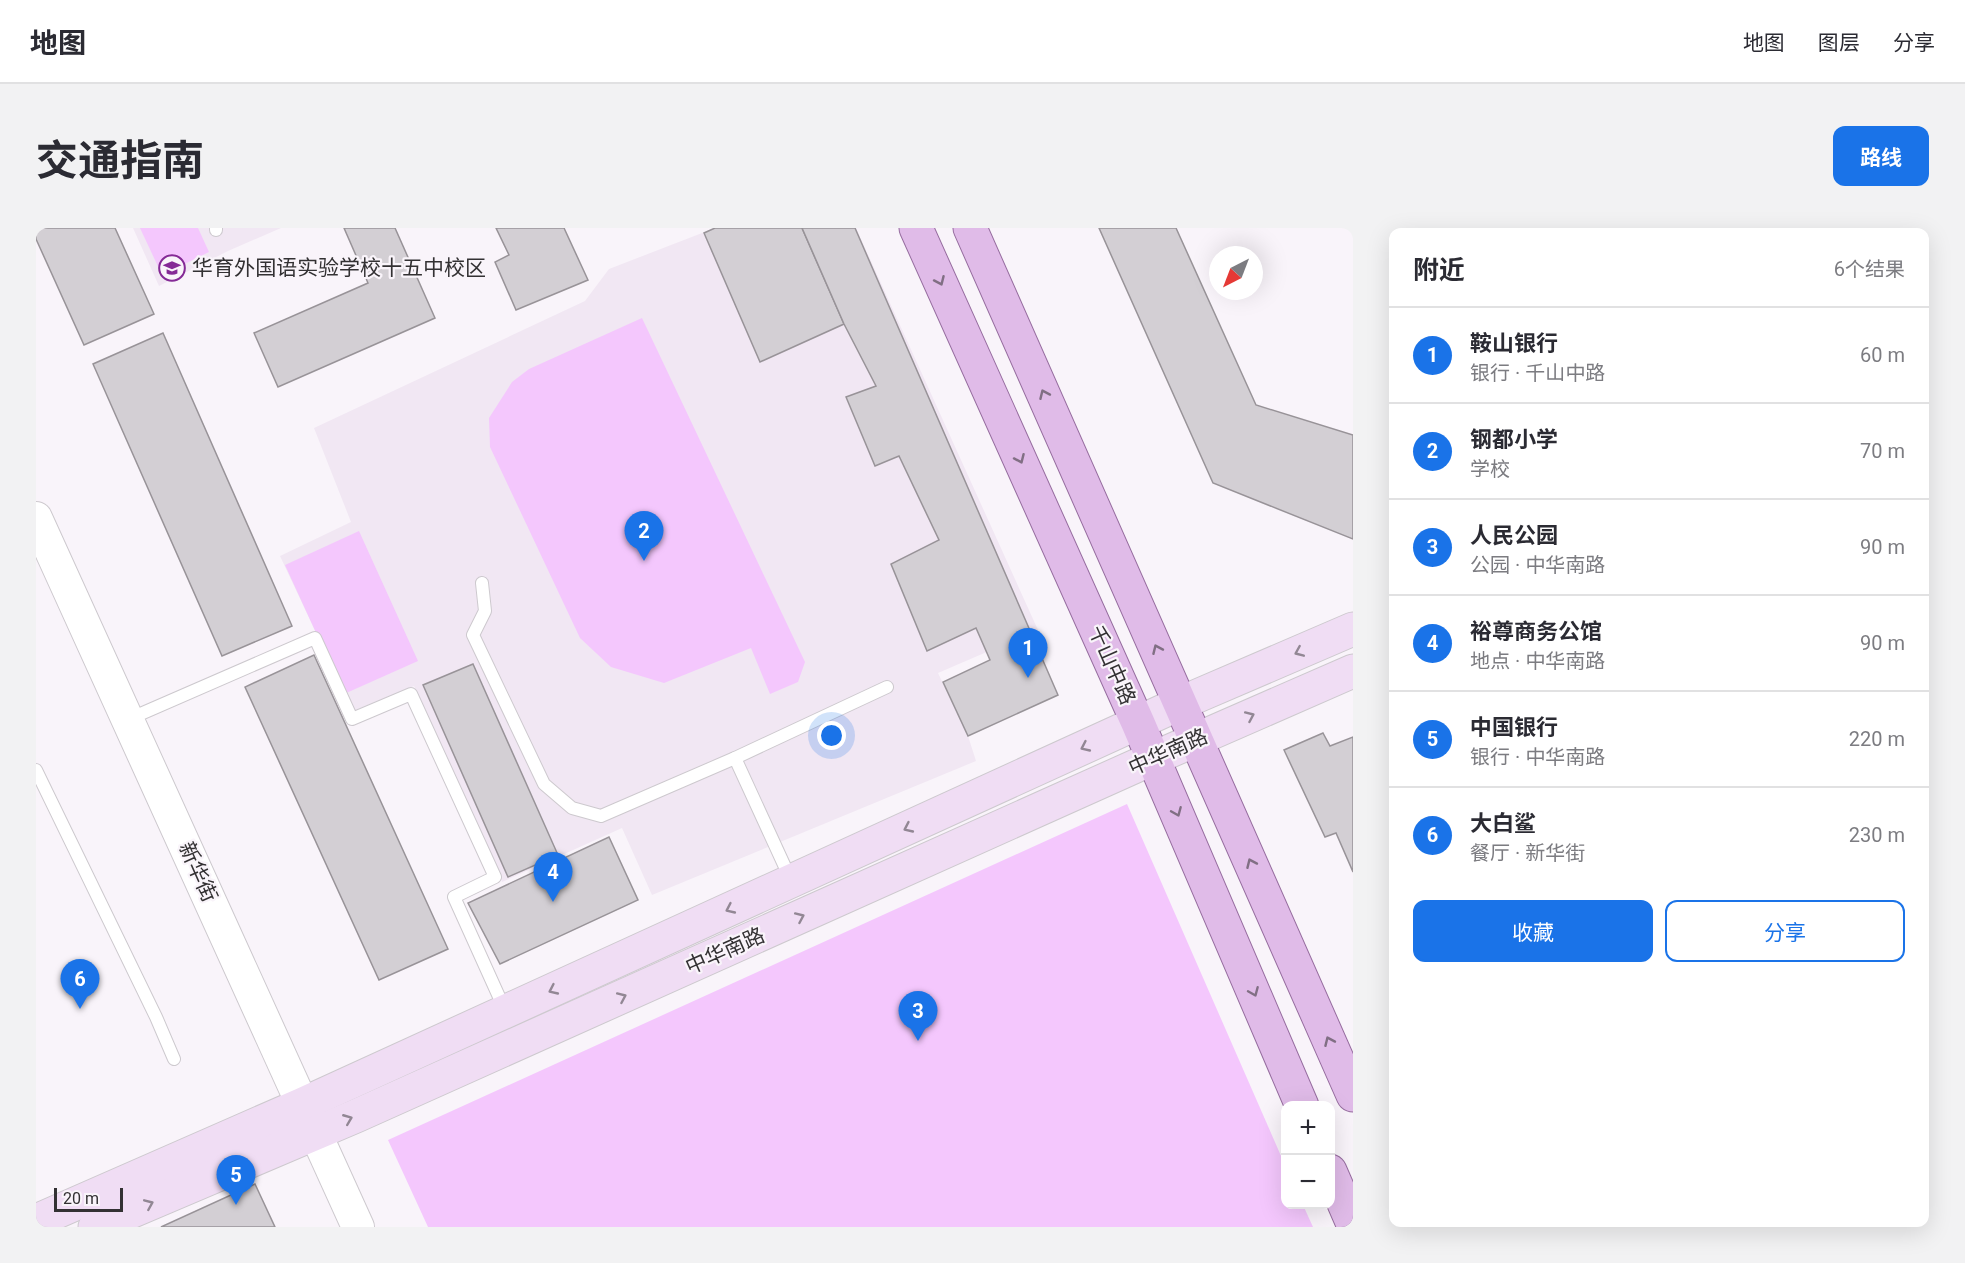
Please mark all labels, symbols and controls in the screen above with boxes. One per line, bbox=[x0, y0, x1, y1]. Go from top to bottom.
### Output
text: 地图 bbox=[30, 27, 86, 60]
text: 地图 bbox=[1743, 31, 1785, 55]
text: 图层 bbox=[1818, 31, 1860, 55]
text: 分享 bbox=[1893, 31, 1935, 55]
button: 路线 bbox=[1833, 126, 1929, 186]
text: 交通指南 bbox=[36, 136, 204, 185]
north arrow bbox=[1209, 246, 1263, 300]
school or university icon: 华育外国语实验学校十五中校区 bbox=[157, 253, 187, 283]
text: 附近 bbox=[1413, 255, 1465, 285]
place label: 华育外国语实验学校十五中校区 bbox=[192, 256, 486, 280]
text: 6个结果 bbox=[1834, 257, 1905, 281]
one-way arrow bbox=[933, 275, 945, 286]
text: 鞍山银行 bbox=[1470, 331, 1558, 356]
text: 1 bbox=[1427, 343, 1438, 367]
text: 60 m bbox=[1860, 343, 1905, 367]
text: 银行 · 千山中路 bbox=[1470, 361, 1605, 385]
one-way arrow bbox=[1039, 390, 1051, 401]
text: 钢都小学 bbox=[1470, 427, 1558, 452]
text: 2 bbox=[1427, 439, 1438, 463]
text: 70 m bbox=[1860, 439, 1905, 463]
one-way arrow bbox=[1013, 453, 1025, 464]
text: 学校 bbox=[1470, 457, 1510, 481]
pin: 2 bbox=[624, 512, 664, 561]
text: 人民公园 bbox=[1470, 523, 1558, 548]
text: 3 bbox=[1427, 535, 1438, 559]
text: 90 m bbox=[1860, 535, 1905, 559]
text: 公园 · 中华南路 bbox=[1470, 553, 1605, 577]
text: 裕尊商务公馆 bbox=[1470, 619, 1602, 644]
street label: 千山中路 bbox=[1084, 622, 1140, 708]
pin: 1 bbox=[1008, 628, 1048, 678]
text: 4 bbox=[1427, 631, 1438, 655]
text: 90 m bbox=[1860, 631, 1905, 655]
one-way arrow bbox=[1152, 645, 1164, 656]
one-way arrow bbox=[1295, 645, 1306, 657]
text: 地点 · 中华南路 bbox=[1470, 649, 1605, 673]
one-way arrow bbox=[1244, 712, 1255, 724]
text: 中国银行 bbox=[1470, 715, 1558, 740]
your location bbox=[817, 721, 846, 750]
street label: 中华南路 bbox=[1125, 724, 1211, 780]
text: 5 bbox=[1427, 727, 1438, 751]
text: 220 m bbox=[1849, 727, 1905, 751]
one-way arrow bbox=[1080, 740, 1091, 752]
text: 银行 · 中华南路 bbox=[1470, 745, 1605, 769]
one-way arrow bbox=[1170, 806, 1182, 817]
text: 大白鲨 bbox=[1470, 811, 1536, 836]
one-way arrow bbox=[903, 821, 914, 833]
text: 6 bbox=[1427, 823, 1438, 847]
text: 230 m bbox=[1849, 823, 1905, 847]
street label: 新华街 bbox=[174, 838, 222, 906]
text: 餐厅 · 新华街 bbox=[1470, 841, 1585, 865]
pin: 4 bbox=[534, 852, 572, 902]
one-way arrow bbox=[1246, 858, 1258, 869]
button: 收藏 bbox=[1413, 900, 1653, 962]
button: 分享 bbox=[1665, 900, 1905, 962]
one-way arrow bbox=[726, 902, 737, 914]
one-way arrow bbox=[793, 912, 804, 924]
street label: 中华南路 bbox=[682, 923, 768, 979]
pin: 6 bbox=[60, 960, 99, 1009]
one-way arrow bbox=[548, 983, 559, 995]
one-way arrow bbox=[1247, 985, 1259, 996]
one-way arrow bbox=[615, 992, 626, 1004]
pin: 3 bbox=[898, 992, 938, 1041]
one-way arrow bbox=[1325, 1037, 1337, 1048]
map controls bbox=[1281, 1101, 1335, 1209]
button: + bbox=[1281, 1101, 1335, 1155]
one-way arrow bbox=[342, 1114, 353, 1126]
button: − bbox=[1281, 1155, 1335, 1209]
pin: 5 bbox=[216, 1156, 256, 1205]
scale bar bbox=[54, 1185, 123, 1212]
text: 20 m bbox=[63, 1189, 99, 1208]
one-way arrow bbox=[143, 1199, 154, 1211]

